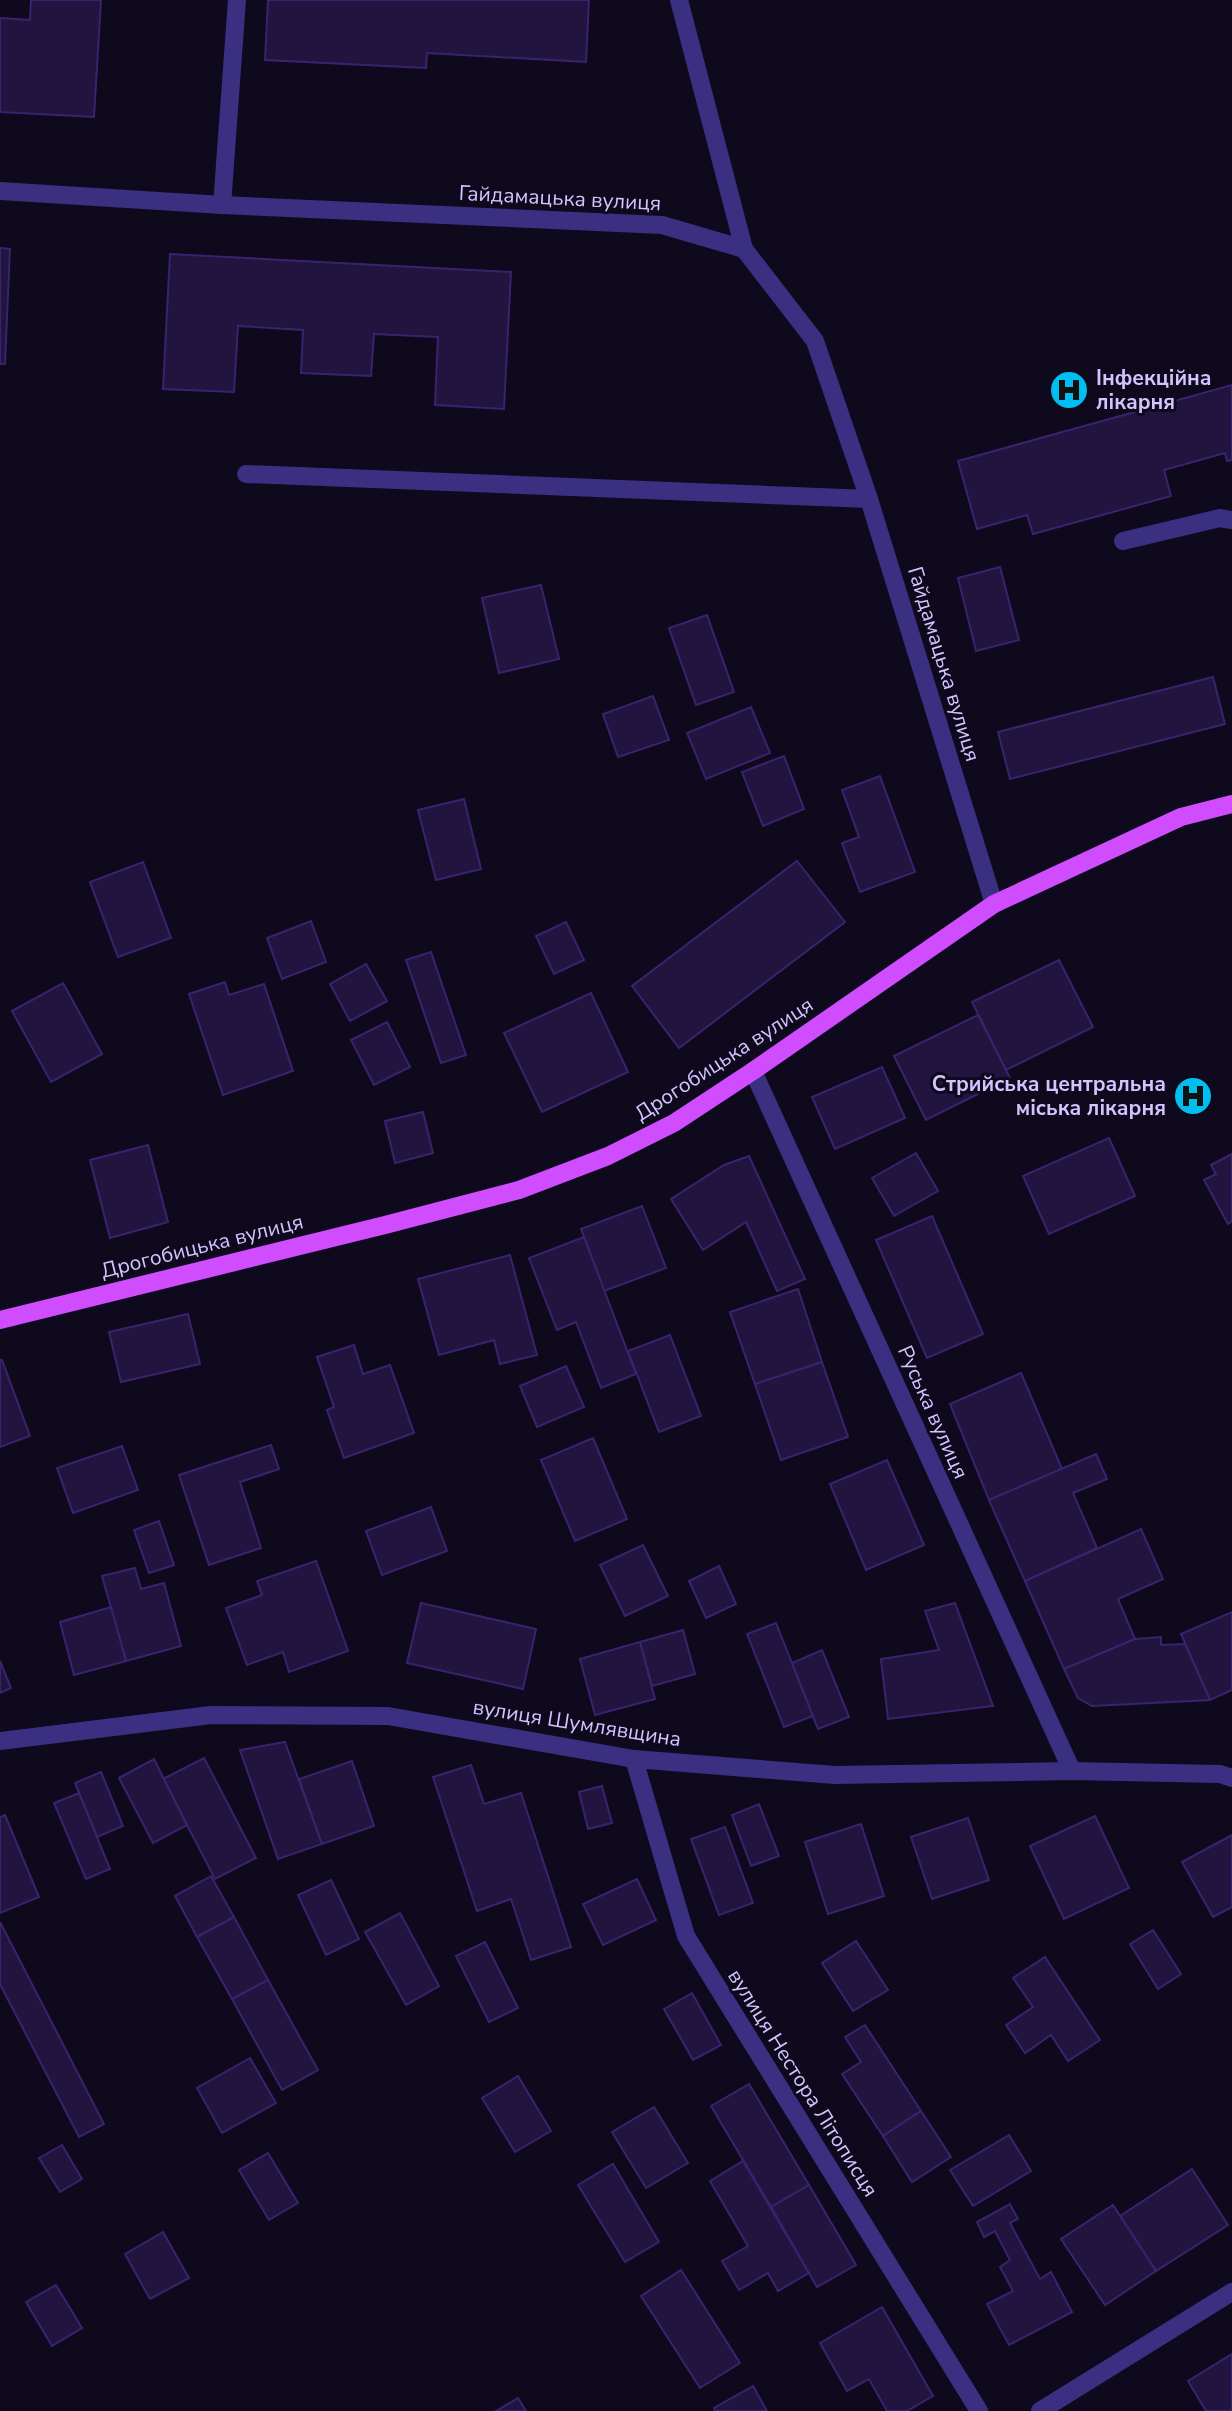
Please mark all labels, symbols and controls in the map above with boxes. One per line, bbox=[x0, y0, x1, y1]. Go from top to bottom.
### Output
street label: Гайдамацька вулиця bbox=[458, 179, 662, 217]
place label: Інфекційна лікарня bbox=[1096, 364, 1212, 416]
hospital icon: Інфекційна лікарня bbox=[1048, 369, 1090, 411]
street label: Гайдамацька вулиця bbox=[901, 563, 987, 765]
street label: Дрогобицька вулиця bbox=[629, 991, 819, 1127]
place label: Стрийська центральна міська лікарня bbox=[932, 1070, 1166, 1122]
hospital icon: Стрийська центральна міська лікарня bbox=[1172, 1075, 1214, 1117]
street label: Дрогобицька вулиця bbox=[98, 1207, 306, 1285]
street label: Руська вулиця bbox=[891, 1341, 975, 1483]
street label: вулиця Шумлявщина bbox=[471, 1693, 683, 1753]
street label: вулиця Нестора Літописця bbox=[721, 1964, 885, 2202]

